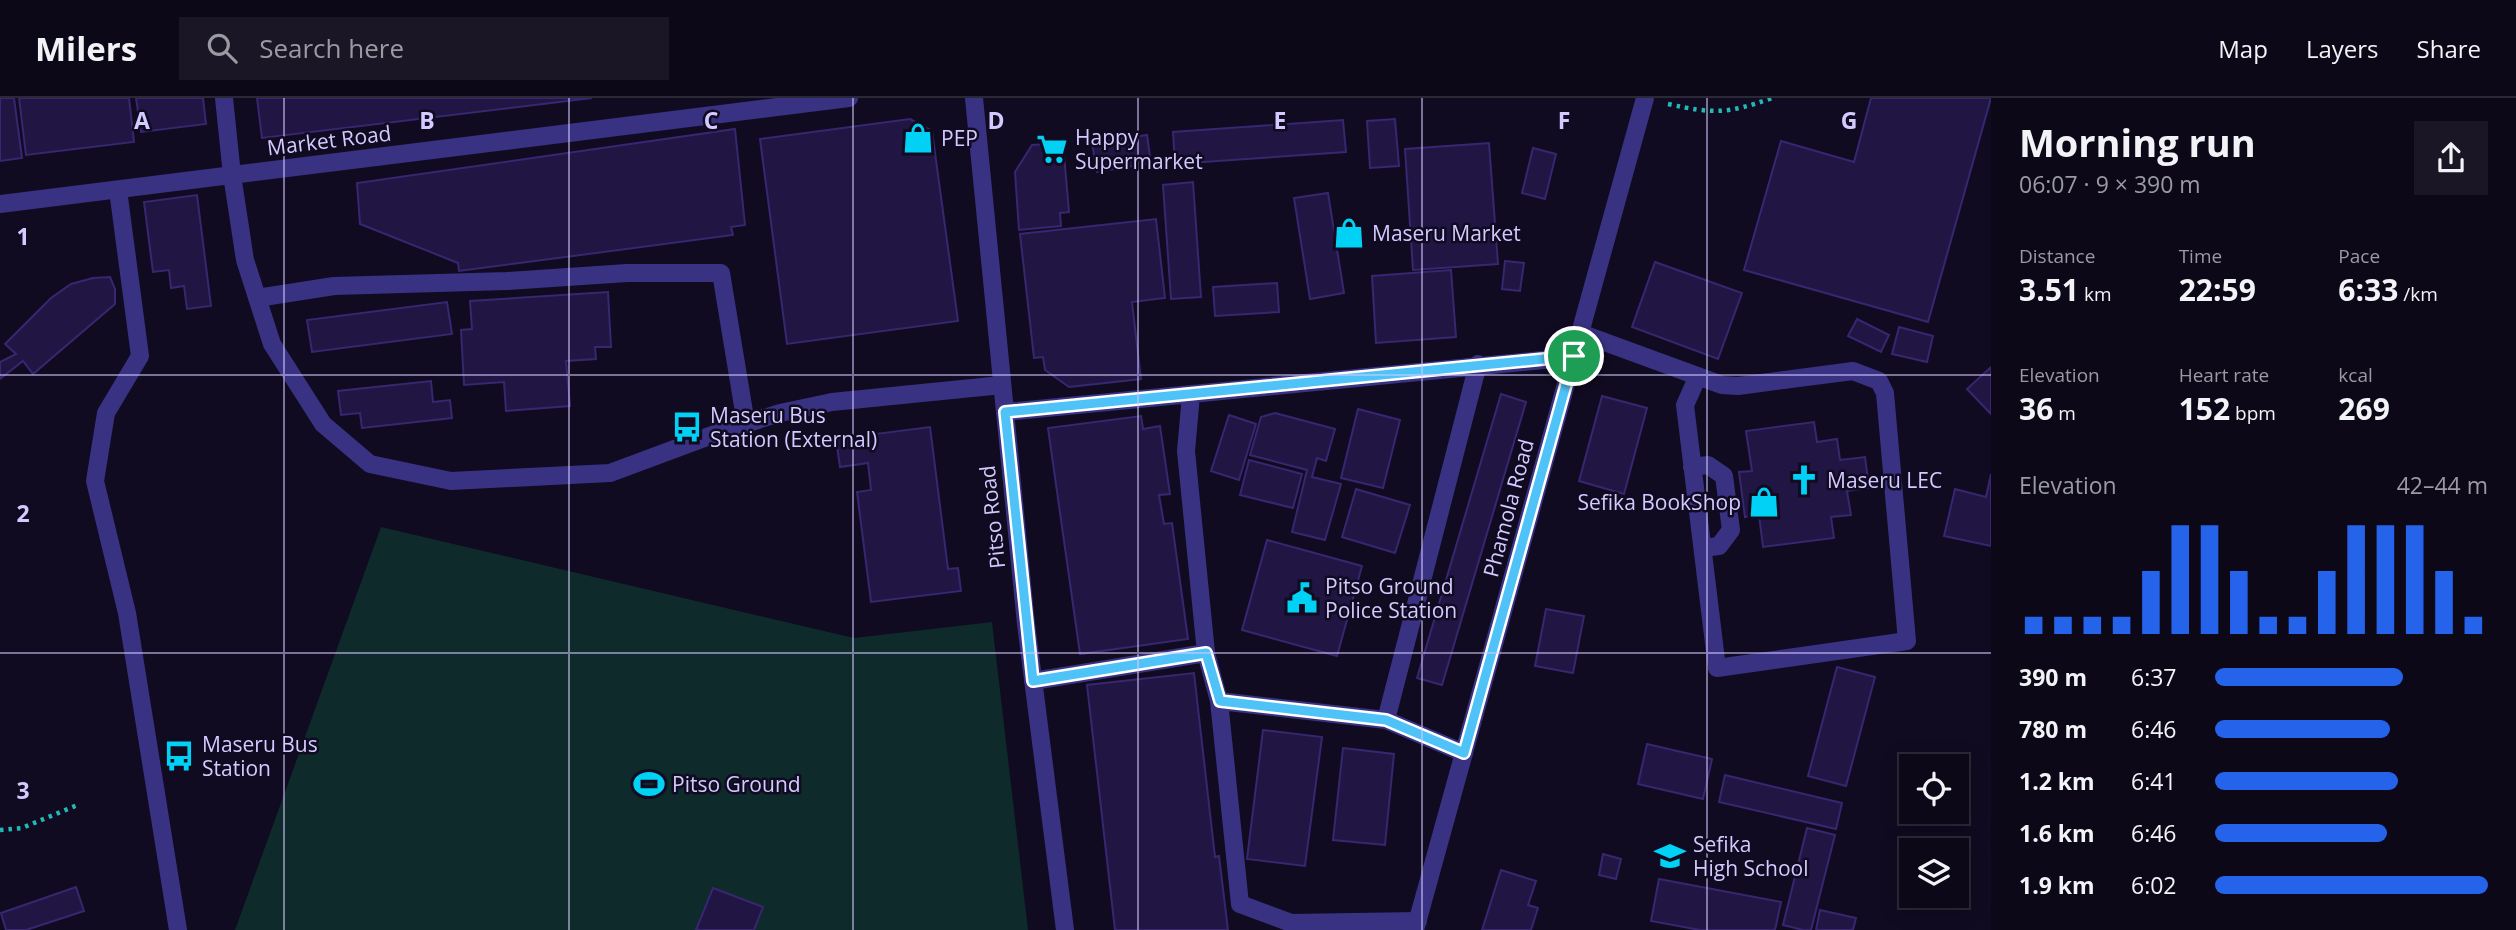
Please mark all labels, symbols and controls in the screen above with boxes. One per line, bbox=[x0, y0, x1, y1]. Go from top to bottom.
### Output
search box bbox=[179, 17, 669, 80]
text: Milers bbox=[35, 26, 137, 71]
icon: search bbox=[203, 29, 241, 67]
text: Search here bbox=[259, 30, 404, 66]
text: Map bbox=[2218, 32, 2268, 65]
text: Layers bbox=[2306, 32, 2379, 65]
text: Share bbox=[2417, 32, 2481, 65]
text: A bbox=[134, 104, 150, 136]
text: B bbox=[419, 104, 435, 136]
text: C bbox=[704, 104, 718, 136]
text: D bbox=[987, 104, 1005, 136]
text: E bbox=[1274, 104, 1286, 136]
text: F bbox=[1558, 104, 1570, 136]
text: G bbox=[1841, 104, 1857, 136]
text: Morning run bbox=[2019, 116, 2256, 168]
street label: Market Road bbox=[265, 118, 393, 162]
shop icon: PEP bbox=[901, 121, 935, 155]
button: share bbox=[2414, 121, 2488, 195]
place label: Happy Supermarket bbox=[1075, 123, 1203, 175]
place label: PEP bbox=[941, 124, 978, 152]
supermarket icon: Happy Supermarket bbox=[1035, 132, 1069, 166]
text: 06:07 · 9 × 390 m bbox=[2019, 168, 2201, 200]
shop icon: Maseru Market bbox=[1332, 216, 1366, 250]
place label: Maseru Market bbox=[1372, 219, 1521, 247]
text: 1 bbox=[16, 220, 30, 252]
text: Distance bbox=[2019, 243, 2095, 269]
text: Time bbox=[2179, 243, 2222, 269]
text: Pace bbox=[2338, 243, 2380, 269]
text: 3.51 bbox=[2019, 269, 2079, 310]
text: 22:59 bbox=[2179, 269, 2256, 310]
text: 6:33 bbox=[2338, 269, 2398, 310]
text: km bbox=[2079, 281, 2112, 307]
text: /km bbox=[2398, 281, 2438, 307]
pin bbox=[1544, 326, 1604, 386]
icon: arrive bbox=[1555, 337, 1593, 375]
text: Elevation bbox=[2019, 362, 2100, 388]
text: Heart rate bbox=[2179, 362, 2269, 388]
text: kcal bbox=[2338, 362, 2373, 388]
text: 36 bbox=[2019, 388, 2053, 429]
text: 152 bbox=[2179, 388, 2230, 429]
text: 269 bbox=[2338, 388, 2390, 429]
text: m bbox=[2053, 400, 2076, 426]
text: bpm bbox=[2230, 400, 2276, 426]
place label: Maseru Bus Station (External) bbox=[710, 401, 877, 453]
bus stop icon: Maseru Bus Station (External) bbox=[670, 410, 704, 444]
street label: Phamola Road bbox=[1476, 436, 1540, 580]
church icon: Maseru LEC bbox=[1787, 463, 1821, 497]
street label: Pitso Road bbox=[973, 464, 1011, 570]
place label: Maseru LEC bbox=[1827, 466, 1942, 494]
text: Elevation bbox=[2019, 469, 2117, 501]
text: 42–44 m bbox=[2397, 469, 2488, 501]
shop icon: Sefika BookShop bbox=[1747, 485, 1781, 519]
place label: Sefika BookShop bbox=[1577, 488, 1741, 516]
text: 2 bbox=[16, 497, 30, 529]
place label: Pitso Ground Police Station bbox=[1325, 572, 1457, 624]
public building icon: Pitso Ground Police Station bbox=[1285, 581, 1319, 615]
text: 390 m bbox=[2019, 661, 2087, 693]
text: 6:37 bbox=[2131, 661, 2177, 693]
text: 780 m bbox=[2019, 713, 2087, 745]
text: 6:46 bbox=[2131, 713, 2177, 745]
place label: Maseru Bus Station bbox=[202, 730, 318, 782]
bus stop icon: Maseru Bus Station bbox=[162, 739, 196, 773]
map controls bbox=[1899, 754, 1969, 908]
button: locate bbox=[1899, 754, 1969, 824]
text: 1.2 km bbox=[2019, 765, 2095, 797]
text: 6:41 bbox=[2131, 765, 2177, 797]
sports icon: Pitso Ground bbox=[632, 767, 666, 801]
place label: Pitso Ground bbox=[672, 770, 801, 798]
text: 3 bbox=[16, 774, 30, 806]
text: 1.6 km bbox=[2019, 817, 2095, 849]
text: 6:46 bbox=[2131, 817, 2177, 849]
place label: Sefika High School bbox=[1693, 830, 1809, 882]
button: layers bbox=[1899, 838, 1969, 908]
school or university icon: Sefika High School bbox=[1653, 839, 1687, 873]
text: 1.9 km bbox=[2019, 869, 2095, 901]
text: 6:02 bbox=[2131, 869, 2177, 901]

